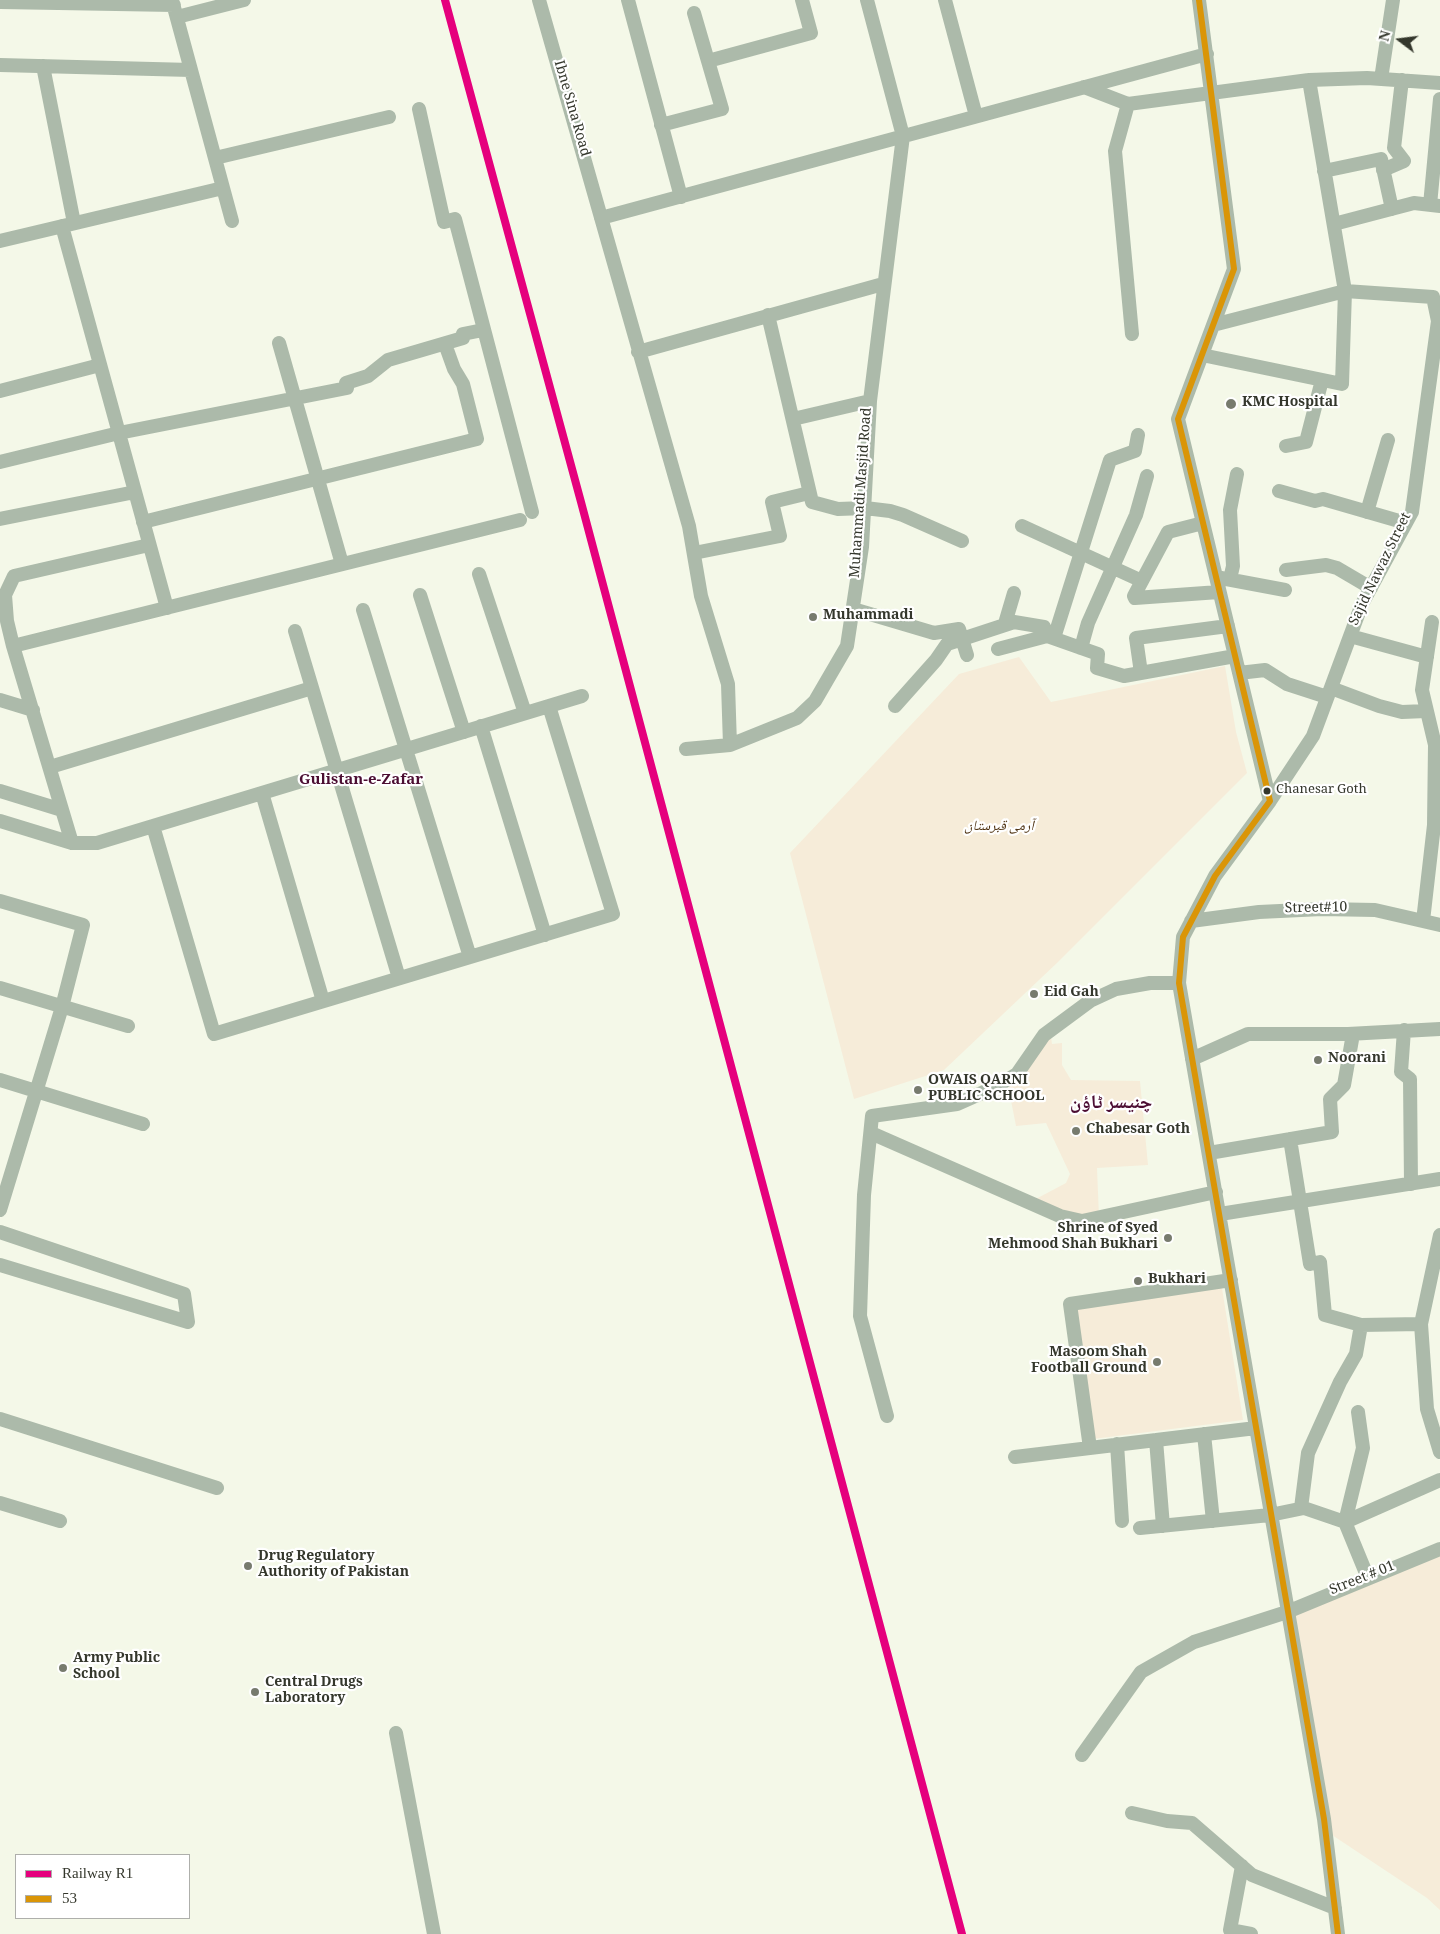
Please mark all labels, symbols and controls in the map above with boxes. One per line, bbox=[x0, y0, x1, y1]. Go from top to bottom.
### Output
north arrow bbox=[1375, 15, 1425, 65]
text: N bbox=[1376, 29, 1394, 43]
street label: Ibne Sina Road bbox=[548, 59, 592, 159]
place label: KMC Hospital bbox=[1242, 396, 1338, 412]
marker: KMC Hospital bbox=[1224, 397, 1238, 411]
street label: Muhammadi Masjid Road bbox=[849, 407, 877, 579]
street label: Sajid Nawaz Street bbox=[1347, 511, 1417, 629]
place label: Muhammadi bbox=[823, 609, 913, 625]
marker: Muhammadi bbox=[807, 611, 819, 623]
district label: Gulistan-e-Zafar bbox=[299, 773, 423, 791]
place label: Chanesar Goth bbox=[1276, 783, 1367, 799]
marker: Chanesar Goth bbox=[1262, 786, 1272, 796]
park label: آرمی قبرستان bbox=[964, 820, 1034, 836]
street label: Street#10 bbox=[1285, 901, 1347, 919]
place label: Eid Gah bbox=[1044, 986, 1099, 1002]
marker: Eid Gah bbox=[1028, 988, 1040, 1000]
place label: Noorani bbox=[1328, 1052, 1386, 1068]
marker: Noorani bbox=[1312, 1054, 1324, 1066]
place label: OWAIS QARNI PUBLIC SCHOOL bbox=[928, 1074, 1044, 1106]
marker: OWAIS QARNI PUBLIC SCHOOL bbox=[912, 1084, 924, 1096]
district label: چنیسر ٹاؤن bbox=[1070, 1095, 1152, 1117]
place label: Chabesar Goth bbox=[1086, 1123, 1190, 1139]
marker: Chabesar Goth bbox=[1070, 1125, 1082, 1137]
place label: Shrine of Syed Mehmood Shah Bukhari bbox=[988, 1222, 1158, 1254]
marker: Shrine of Syed Mehmood Shah Bukhari bbox=[1162, 1232, 1174, 1244]
place label: Bukhari bbox=[1148, 1273, 1206, 1289]
marker: Bukhari bbox=[1132, 1275, 1144, 1287]
place label: Masoom Shah Football Ground bbox=[1031, 1346, 1147, 1378]
marker: Masoom Shah Football Ground bbox=[1151, 1356, 1163, 1368]
place label: Drug Regulatory Authority of Pakistan bbox=[258, 1550, 409, 1582]
street label: Street # 01 bbox=[1328, 1559, 1398, 1601]
marker: Drug Regulatory Authority of Pakistan bbox=[242, 1560, 254, 1572]
place label: Army Public School bbox=[73, 1652, 160, 1684]
marker: Army Public School bbox=[57, 1662, 69, 1674]
place label: Central Drugs Laboratory bbox=[265, 1676, 363, 1708]
marker: Central Drugs Laboratory bbox=[249, 1686, 261, 1698]
legend bbox=[15, 1854, 190, 1919]
text: Railway R1 bbox=[62, 1865, 133, 1881]
text: 53 bbox=[62, 1890, 77, 1906]

